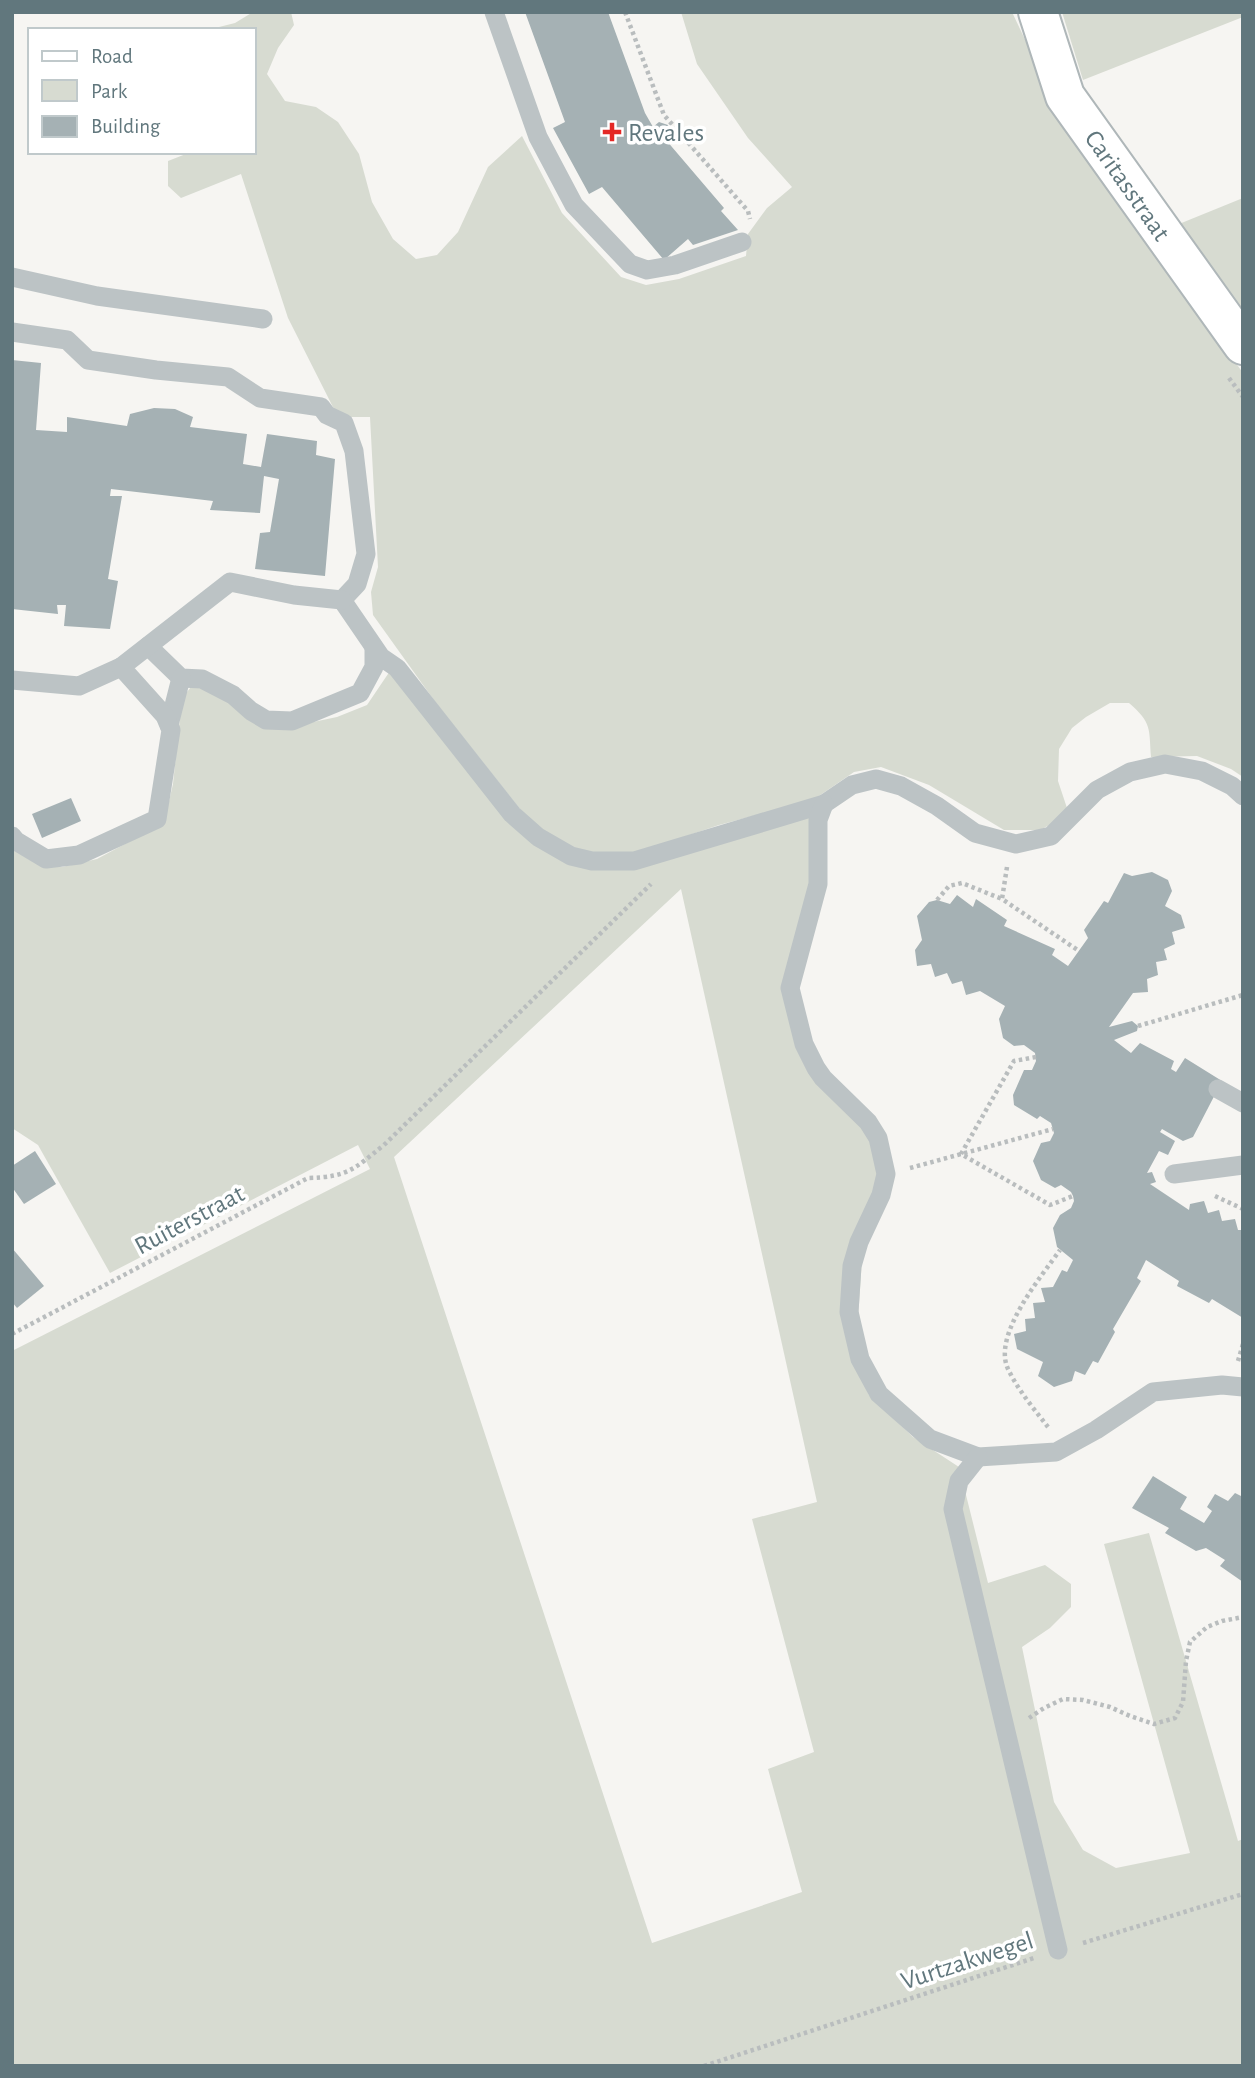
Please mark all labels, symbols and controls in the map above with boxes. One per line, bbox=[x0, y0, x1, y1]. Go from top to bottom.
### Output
legend bbox=[28, 28, 256, 154]
text: Road bbox=[91, 46, 133, 67]
text: Park bbox=[91, 81, 128, 102]
text: Building bbox=[91, 116, 161, 137]
place label: Revales bbox=[628, 120, 704, 146]
marker: Revales bbox=[602, 122, 622, 142]
street label: Caritasstraat bbox=[1080, 126, 1175, 246]
street label: Ruiterstraat bbox=[130, 1180, 249, 1260]
street label: Vurtzakwegel bbox=[898, 1927, 1037, 1995]

